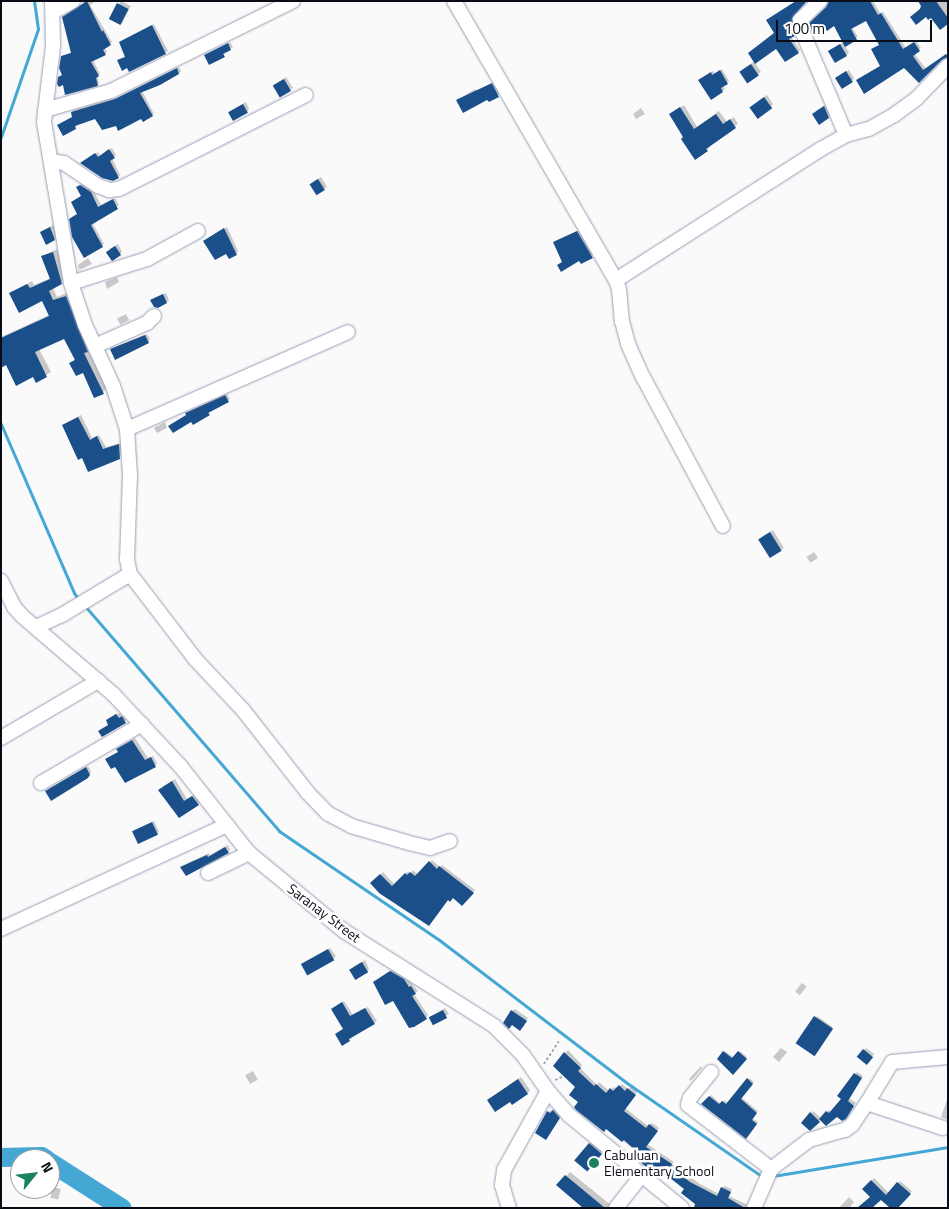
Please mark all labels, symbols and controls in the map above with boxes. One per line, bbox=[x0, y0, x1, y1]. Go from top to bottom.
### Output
scale bar bbox=[779, 10, 935, 42]
text: 100 m bbox=[784, 17, 825, 40]
street label: Saranay Street bbox=[284, 880, 364, 946]
place label: Cabuluan Elementary School bbox=[604, 1147, 714, 1180]
north arrow bbox=[10, 1149, 60, 1199]
marker: Cabuluan Elementary School bbox=[588, 1157, 600, 1169]
text: N bbox=[36, 1158, 59, 1176]

